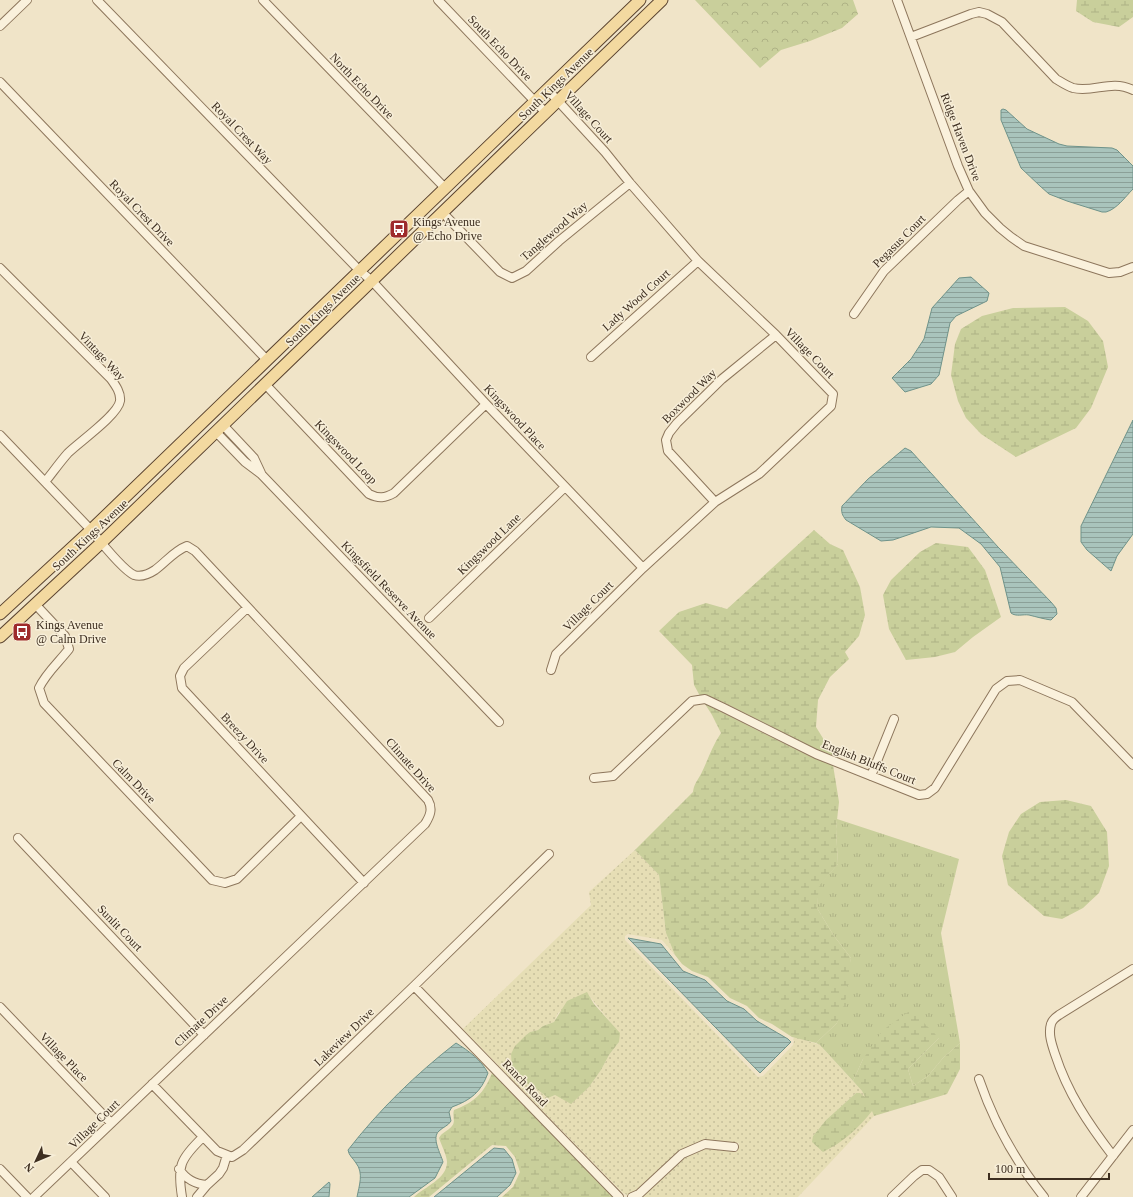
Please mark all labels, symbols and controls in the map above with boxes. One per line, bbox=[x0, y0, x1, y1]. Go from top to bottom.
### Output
street label: South Echo Drive bbox=[465, 12, 535, 84]
street label: South Kings Avenue bbox=[516, 45, 596, 123]
street label: North Echo Drive bbox=[327, 50, 397, 122]
street label: Village Court bbox=[562, 88, 616, 146]
street label: Ridge Haven Drive bbox=[938, 91, 984, 183]
street label: Royal Crest Way bbox=[209, 99, 275, 167]
street label: Royal Crest Drive bbox=[107, 177, 177, 249]
street label: Tanglewood Way bbox=[518, 198, 590, 264]
street label: Pegasus Court bbox=[870, 211, 929, 270]
place label: Kings Avenue @ Echo Drive bbox=[413, 215, 482, 243]
bus stop icon: Kings Avenue @ Echo Drive bbox=[388, 218, 410, 240]
street label: Lady Wood Court bbox=[599, 266, 673, 334]
street label: South Kings Avenue bbox=[283, 271, 363, 349]
street label: Village Court bbox=[782, 325, 838, 382]
street label: Vintage Way bbox=[76, 329, 128, 383]
street label: Boxwood Way bbox=[659, 366, 719, 426]
street label: Kingswood Place bbox=[481, 381, 549, 453]
street label: Kingswood Loop bbox=[312, 417, 380, 487]
street label: South Kings Avenue bbox=[49, 496, 131, 574]
street label: Kingswood Lane bbox=[455, 510, 523, 578]
street label: Kingsfield Reserve Avenue bbox=[338, 538, 440, 642]
street label: Village Court bbox=[560, 578, 616, 634]
place label: Kings Avenue @ Calm Drive bbox=[36, 618, 106, 646]
bus stop icon: Kings Avenue @ Calm Drive bbox=[11, 621, 33, 643]
street label: Breezy Drive bbox=[218, 710, 272, 766]
street label: Climate Drive bbox=[383, 735, 439, 795]
street label: English Bluffs Court bbox=[820, 737, 918, 787]
street label: Calm Drive bbox=[109, 756, 159, 806]
street label: Sunlit Court bbox=[94, 902, 146, 955]
street label: Climate Drive bbox=[171, 993, 231, 1049]
street label: Lakeview Drive bbox=[311, 1005, 377, 1069]
street label: Village Place bbox=[37, 1029, 91, 1085]
street label: Ranch Road bbox=[499, 1057, 551, 1109]
street label: Village Court bbox=[66, 1096, 123, 1152]
north arrow bbox=[16, 1141, 56, 1181]
scale bar bbox=[989, 1155, 1109, 1181]
text: N bbox=[22, 1161, 36, 1175]
text: 100 m bbox=[995, 1162, 1026, 1176]

